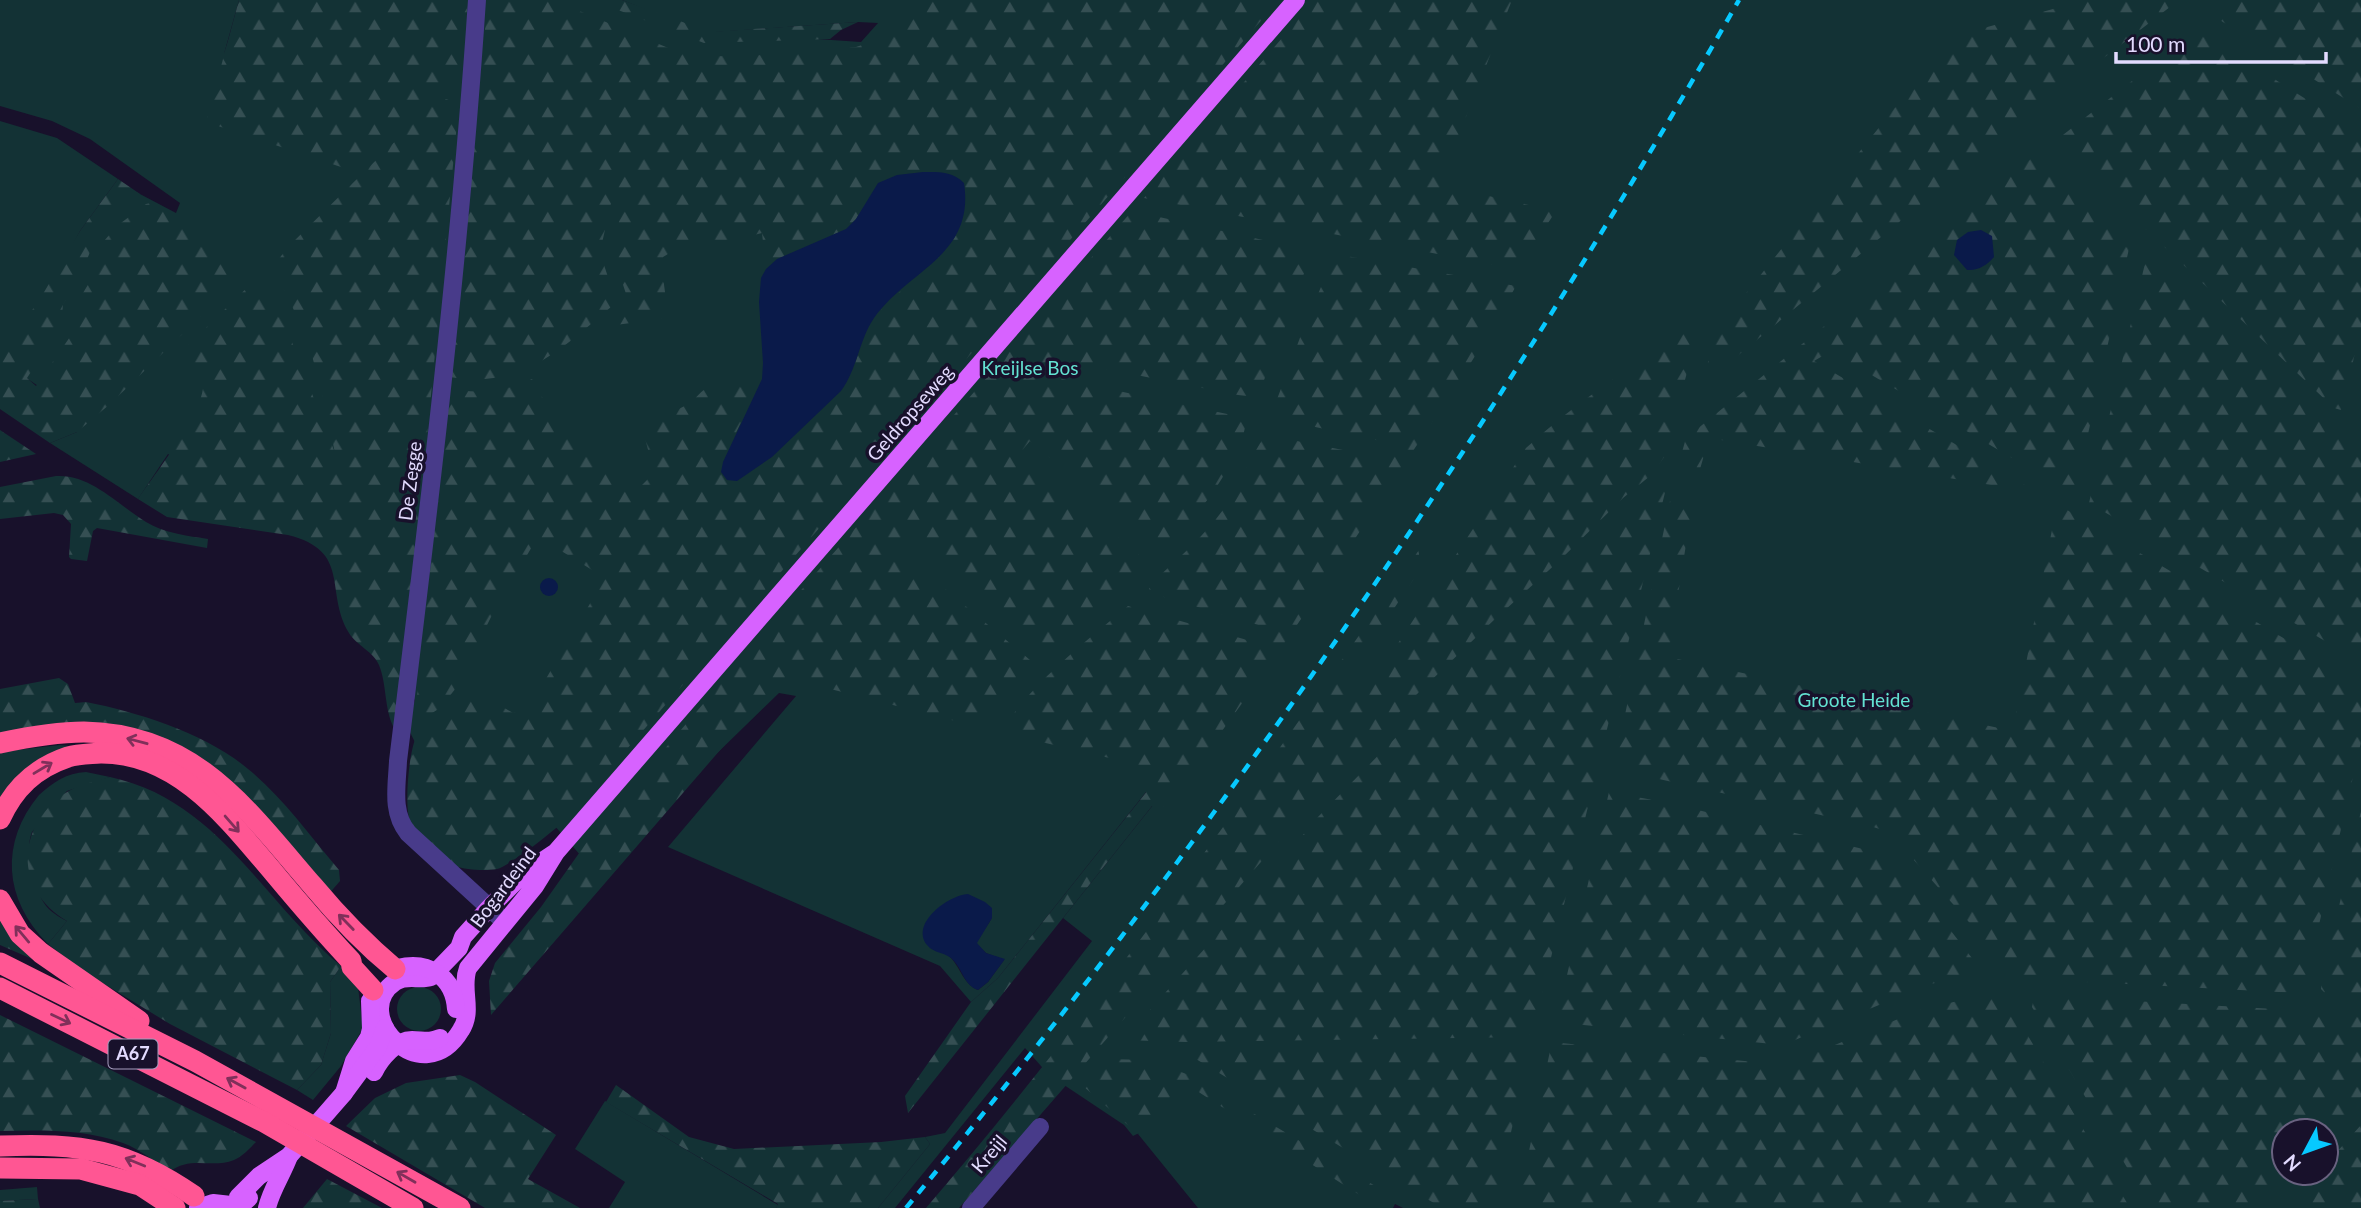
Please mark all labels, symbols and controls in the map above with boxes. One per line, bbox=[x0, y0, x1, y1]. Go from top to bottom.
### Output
scale bar bbox=[2116, 21, 2326, 65]
text: 100 m bbox=[2126, 31, 2185, 56]
park label: Kreijlse Bos bbox=[981, 356, 1079, 379]
street label: Geldropseweg bbox=[862, 360, 958, 465]
street label: De Zegge bbox=[393, 440, 426, 522]
park label: Groote Heide bbox=[1798, 688, 1910, 711]
one-way arrow bbox=[126, 733, 148, 746]
one-way arrow bbox=[33, 761, 52, 776]
one-way arrow bbox=[224, 815, 240, 833]
street label: Bogardeind bbox=[465, 842, 540, 932]
one-way arrow bbox=[337, 914, 354, 931]
one-way arrow bbox=[14, 925, 30, 943]
one-way arrow bbox=[50, 1012, 71, 1026]
road number: A67 bbox=[108, 1040, 158, 1069]
one-way arrow bbox=[227, 1076, 247, 1090]
north arrow bbox=[2270, 1117, 2340, 1187]
street label: Kreijl bbox=[966, 1130, 1011, 1177]
text: N bbox=[2278, 1150, 2305, 1177]
one-way arrow bbox=[125, 1155, 146, 1168]
one-way arrow bbox=[397, 1170, 417, 1184]

